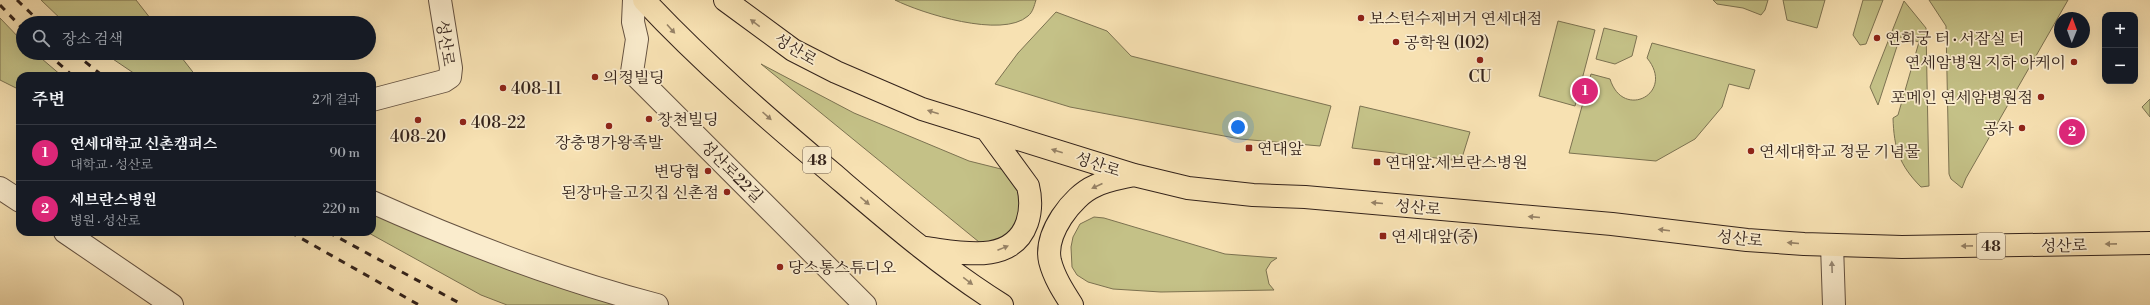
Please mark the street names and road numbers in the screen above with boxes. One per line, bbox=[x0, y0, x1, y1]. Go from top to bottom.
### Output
street label: 성산로 bbox=[432, 19, 459, 68]
street label: 성산로 bbox=[770, 29, 821, 71]
street label: 성산로22길 bbox=[696, 136, 767, 207]
road number: 48 bbox=[803, 147, 831, 173]
street label: 성산로 bbox=[1073, 148, 1123, 182]
street label: 성산로 bbox=[1394, 196, 1442, 220]
street label: 성산로 bbox=[1716, 227, 1765, 251]
road number: 48 bbox=[1977, 233, 2005, 259]
street label: 성산로 bbox=[2041, 236, 2088, 256]

